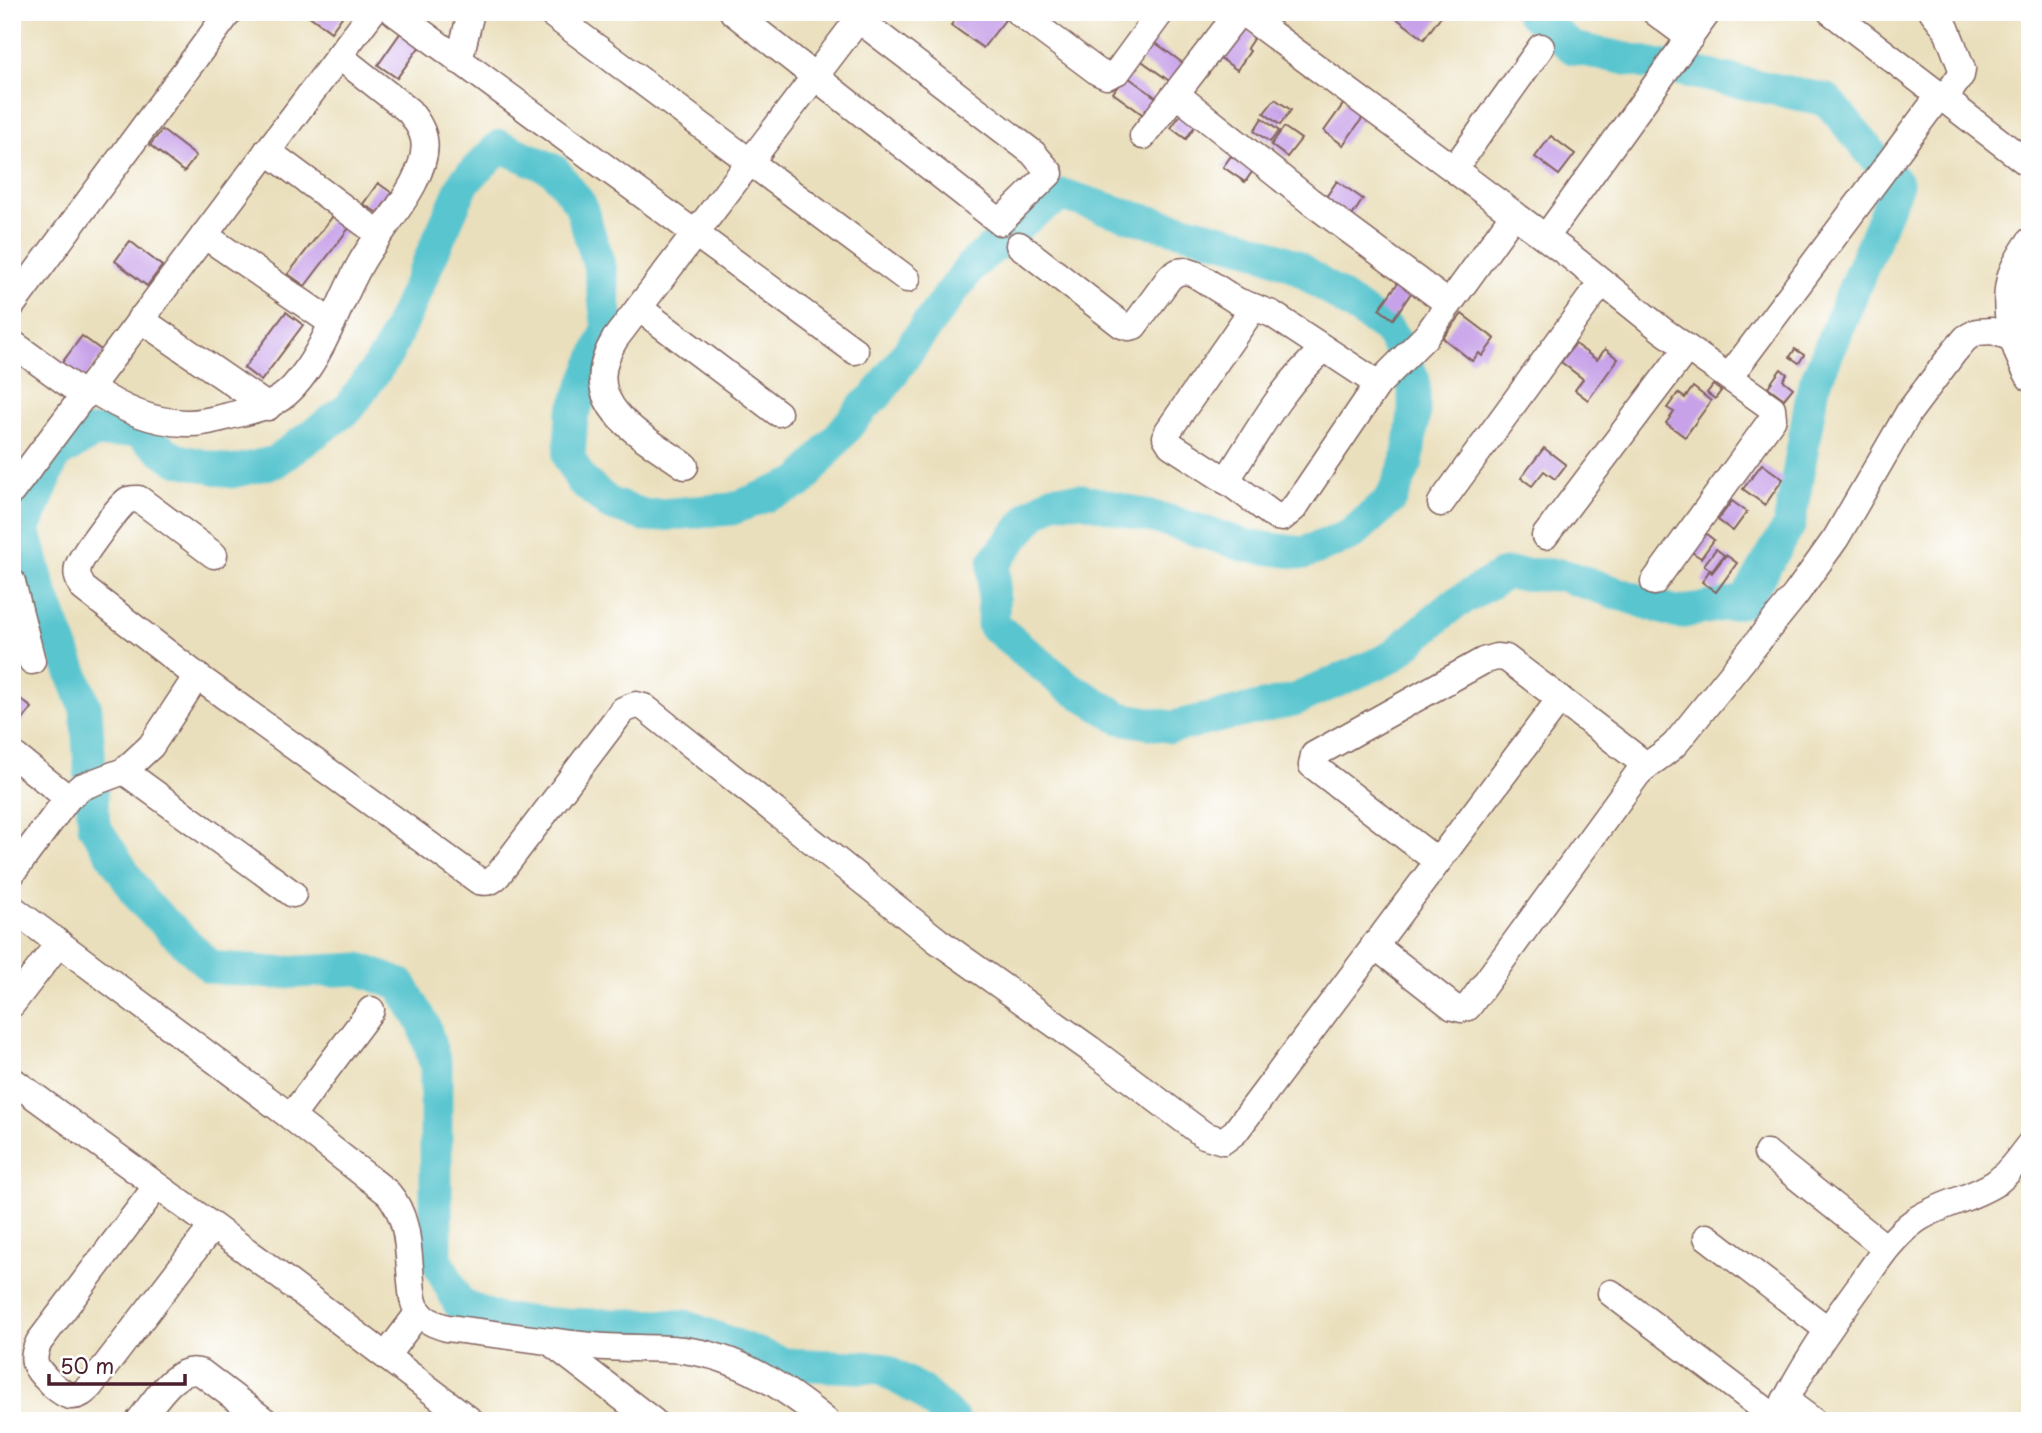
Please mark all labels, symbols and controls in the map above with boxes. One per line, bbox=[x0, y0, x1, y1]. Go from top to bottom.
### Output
scale bar bbox=[49, 1342, 186, 1386]
text: 50 m bbox=[60, 1349, 114, 1381]

